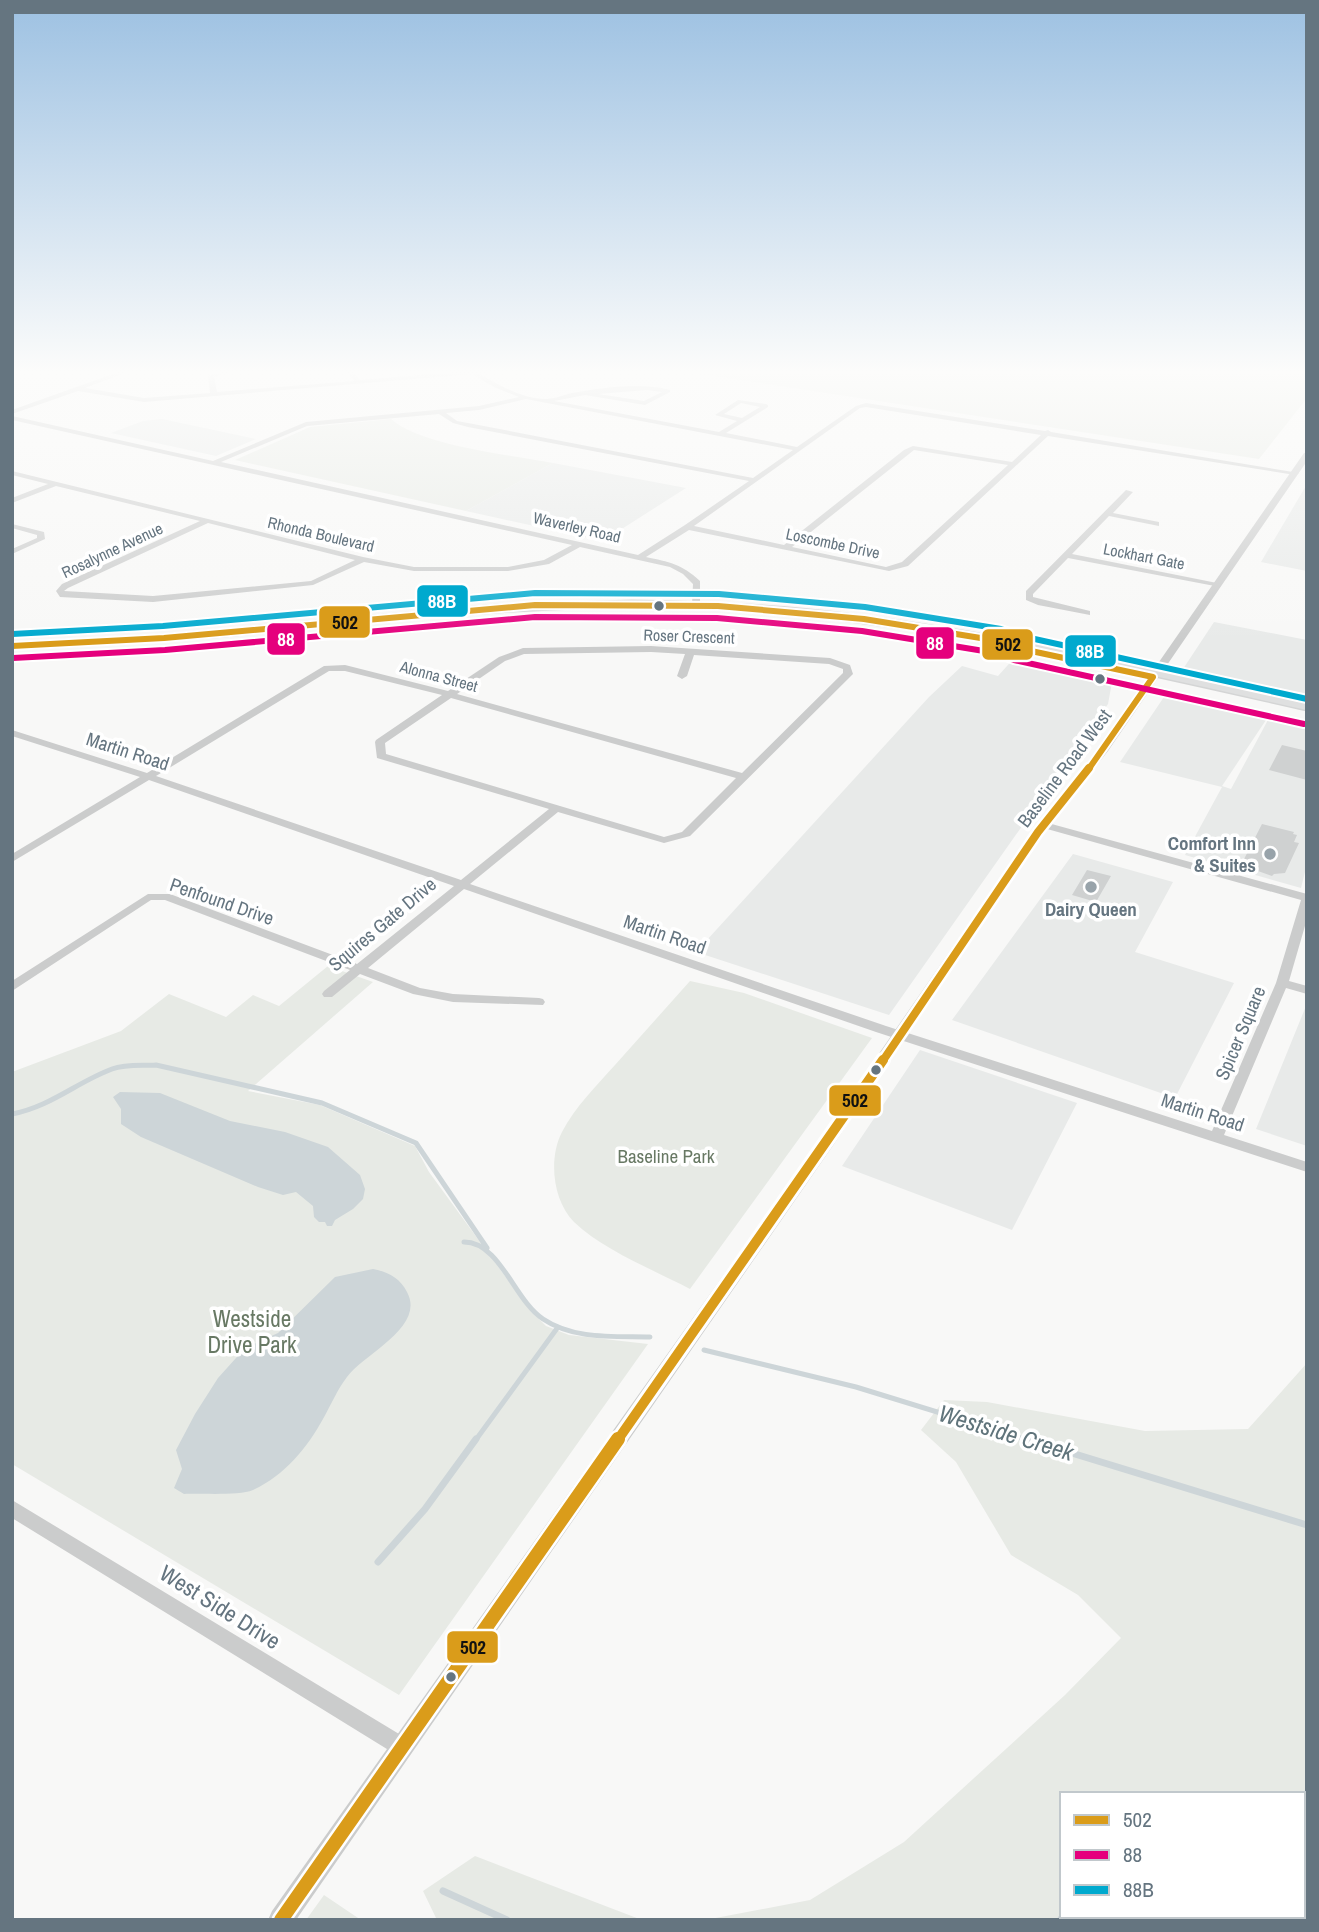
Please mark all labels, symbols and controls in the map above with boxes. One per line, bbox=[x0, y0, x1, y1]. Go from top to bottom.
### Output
street label: Waverley Road bbox=[531, 506, 623, 548]
street label: Rhonda Boulevard bbox=[266, 511, 376, 557]
street label: Rosalynne Avenue bbox=[58, 517, 166, 583]
street label: Loscombe Drive bbox=[784, 522, 882, 564]
street label: Lockhart Gate bbox=[1101, 537, 1187, 575]
line badge: 88B bbox=[416, 584, 469, 618]
text: 88B bbox=[428, 588, 456, 614]
unlabelled marker bbox=[652, 599, 666, 613]
line badge: 502 bbox=[318, 605, 371, 639]
text: 502 bbox=[332, 609, 358, 635]
line badge: 88 bbox=[266, 622, 306, 656]
street label: Roser Crescent bbox=[643, 623, 735, 649]
text: 88 bbox=[277, 626, 295, 652]
line badge: 88 bbox=[915, 626, 955, 660]
line badge: 502 bbox=[981, 628, 1034, 661]
text: 88 bbox=[926, 630, 944, 656]
text: 502 bbox=[995, 631, 1021, 657]
line badge: 88B bbox=[1064, 634, 1117, 668]
text: 88B bbox=[1076, 638, 1104, 664]
street label: Alonna Street bbox=[397, 655, 481, 697]
unlabelled marker bbox=[1093, 672, 1107, 686]
street label: Baseline Road West bbox=[1011, 703, 1117, 832]
street label: Martin Road bbox=[83, 725, 173, 777]
place label: Comfort Inn & Suites bbox=[1168, 830, 1256, 878]
marker: Comfort Inn & Suites bbox=[1262, 846, 1278, 862]
street label: Penfound Drive bbox=[167, 871, 277, 931]
street label: Squires Gate Drive bbox=[323, 871, 441, 977]
marker: Dairy Queen bbox=[1083, 879, 1099, 895]
place label: Dairy Queen bbox=[1045, 896, 1137, 922]
street label: Martin Road bbox=[620, 908, 710, 960]
street label: Spicer Square bbox=[1209, 982, 1271, 1084]
unlabelled marker bbox=[869, 1063, 883, 1077]
line badge: 502 bbox=[828, 1084, 882, 1117]
street label: Martin Road bbox=[1158, 1086, 1248, 1138]
text: 502 bbox=[842, 1087, 868, 1113]
park label: Baseline Park bbox=[618, 1143, 715, 1169]
park label: Westside Drive Park bbox=[207, 1303, 297, 1360]
water label: Westside Creek bbox=[935, 1396, 1079, 1468]
street label: West Side Drive bbox=[154, 1557, 287, 1656]
line badge: 502 bbox=[446, 1630, 499, 1664]
text: 502 bbox=[460, 1634, 486, 1660]
unlabelled marker bbox=[444, 1670, 458, 1684]
legend bbox=[1060, 1792, 1305, 1918]
text: 502 bbox=[1123, 1805, 1152, 1834]
text: 88 bbox=[1123, 1840, 1142, 1869]
text: 88B bbox=[1123, 1875, 1154, 1904]

